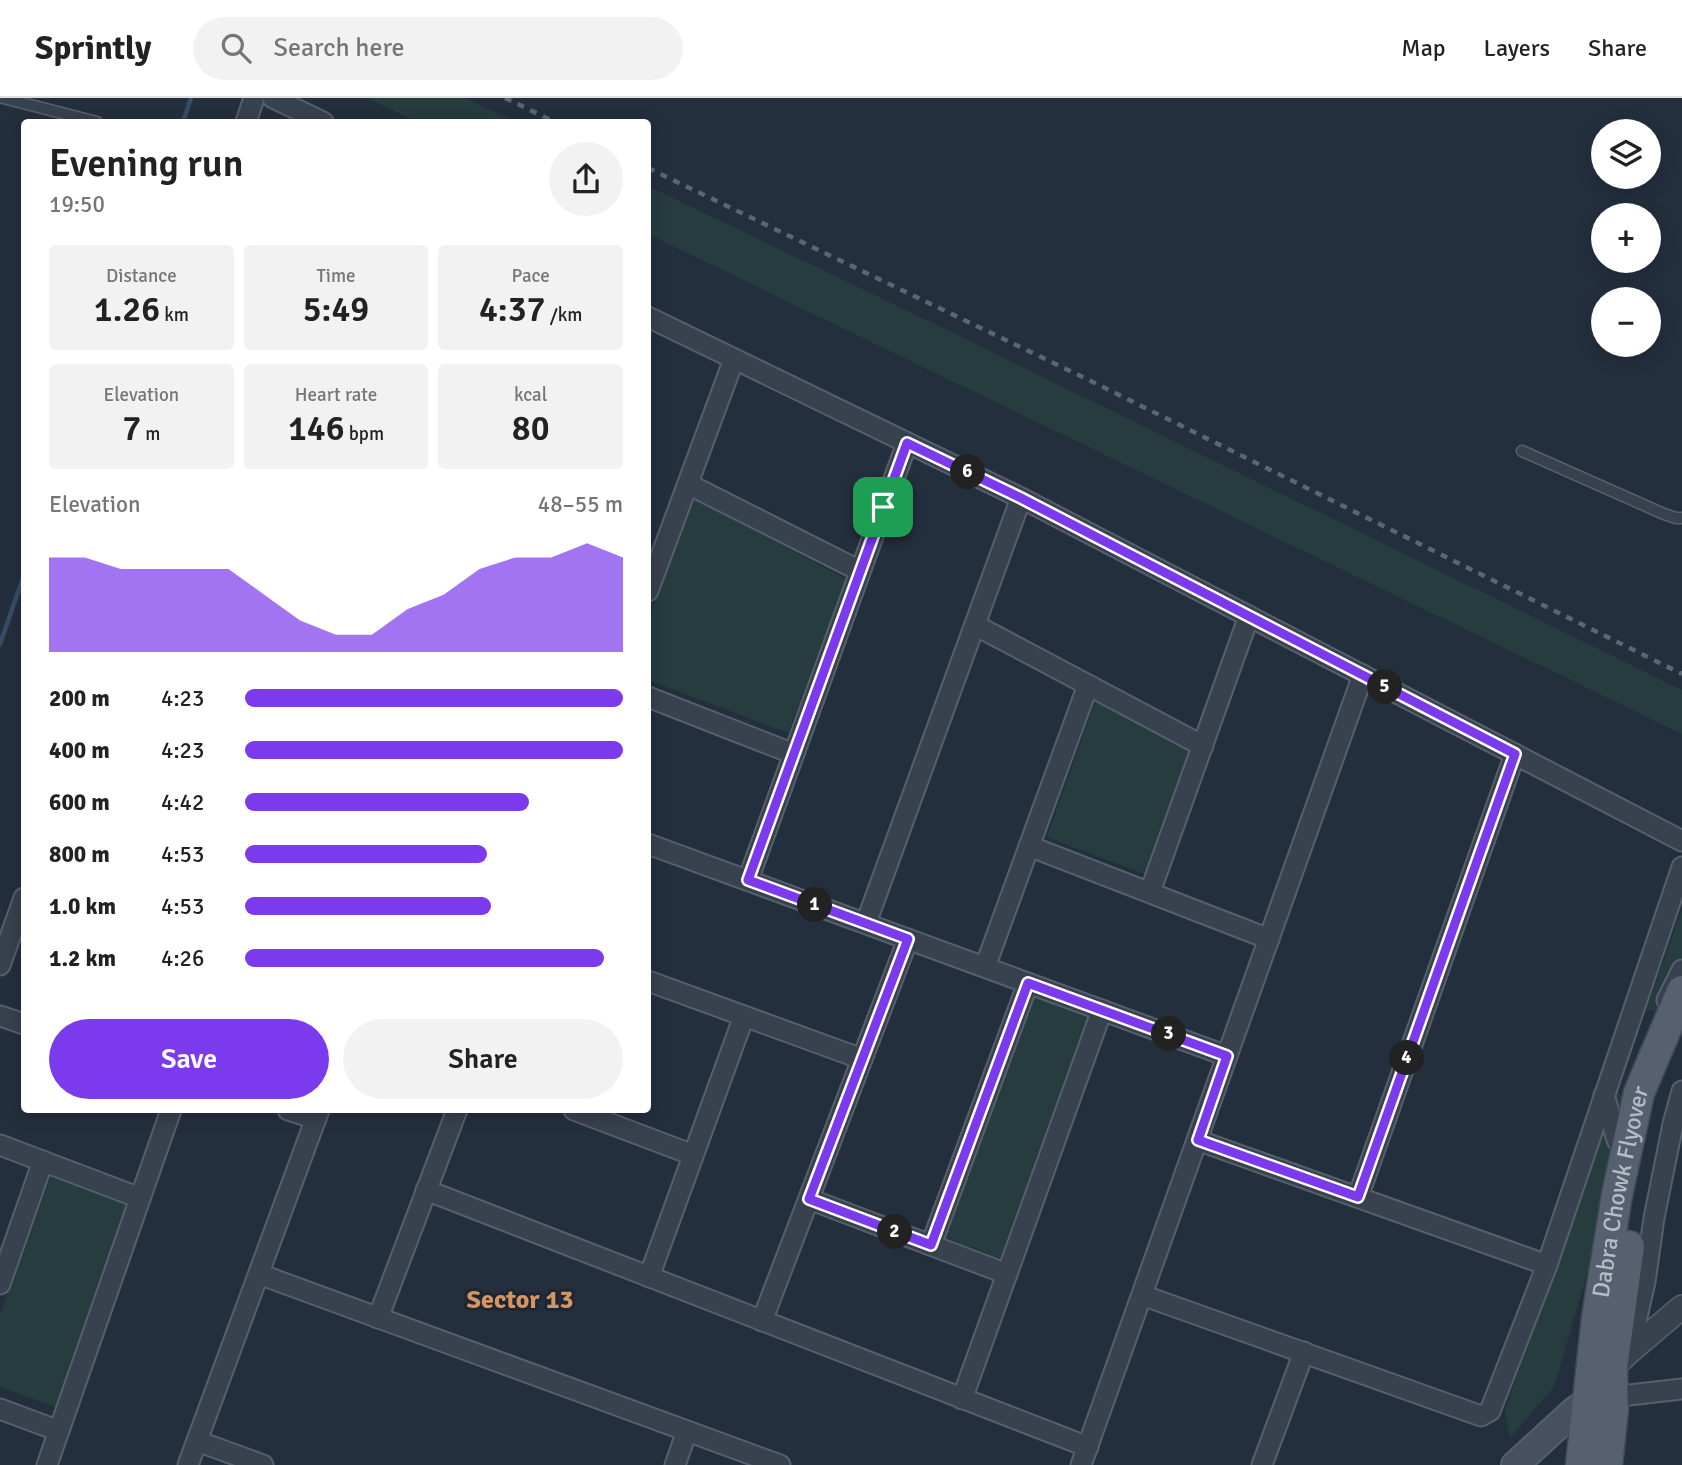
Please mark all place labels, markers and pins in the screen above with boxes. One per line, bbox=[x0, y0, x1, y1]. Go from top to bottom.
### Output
pin: 6 bbox=[950, 454, 986, 490]
pin bbox=[853, 477, 913, 537]
pin: 5 bbox=[1368, 670, 1402, 704]
pin: 1 bbox=[798, 888, 832, 922]
pin: 3 bbox=[1152, 1016, 1186, 1052]
pin: 4 bbox=[1390, 1040, 1424, 1076]
pin: 2 bbox=[878, 1214, 912, 1250]

